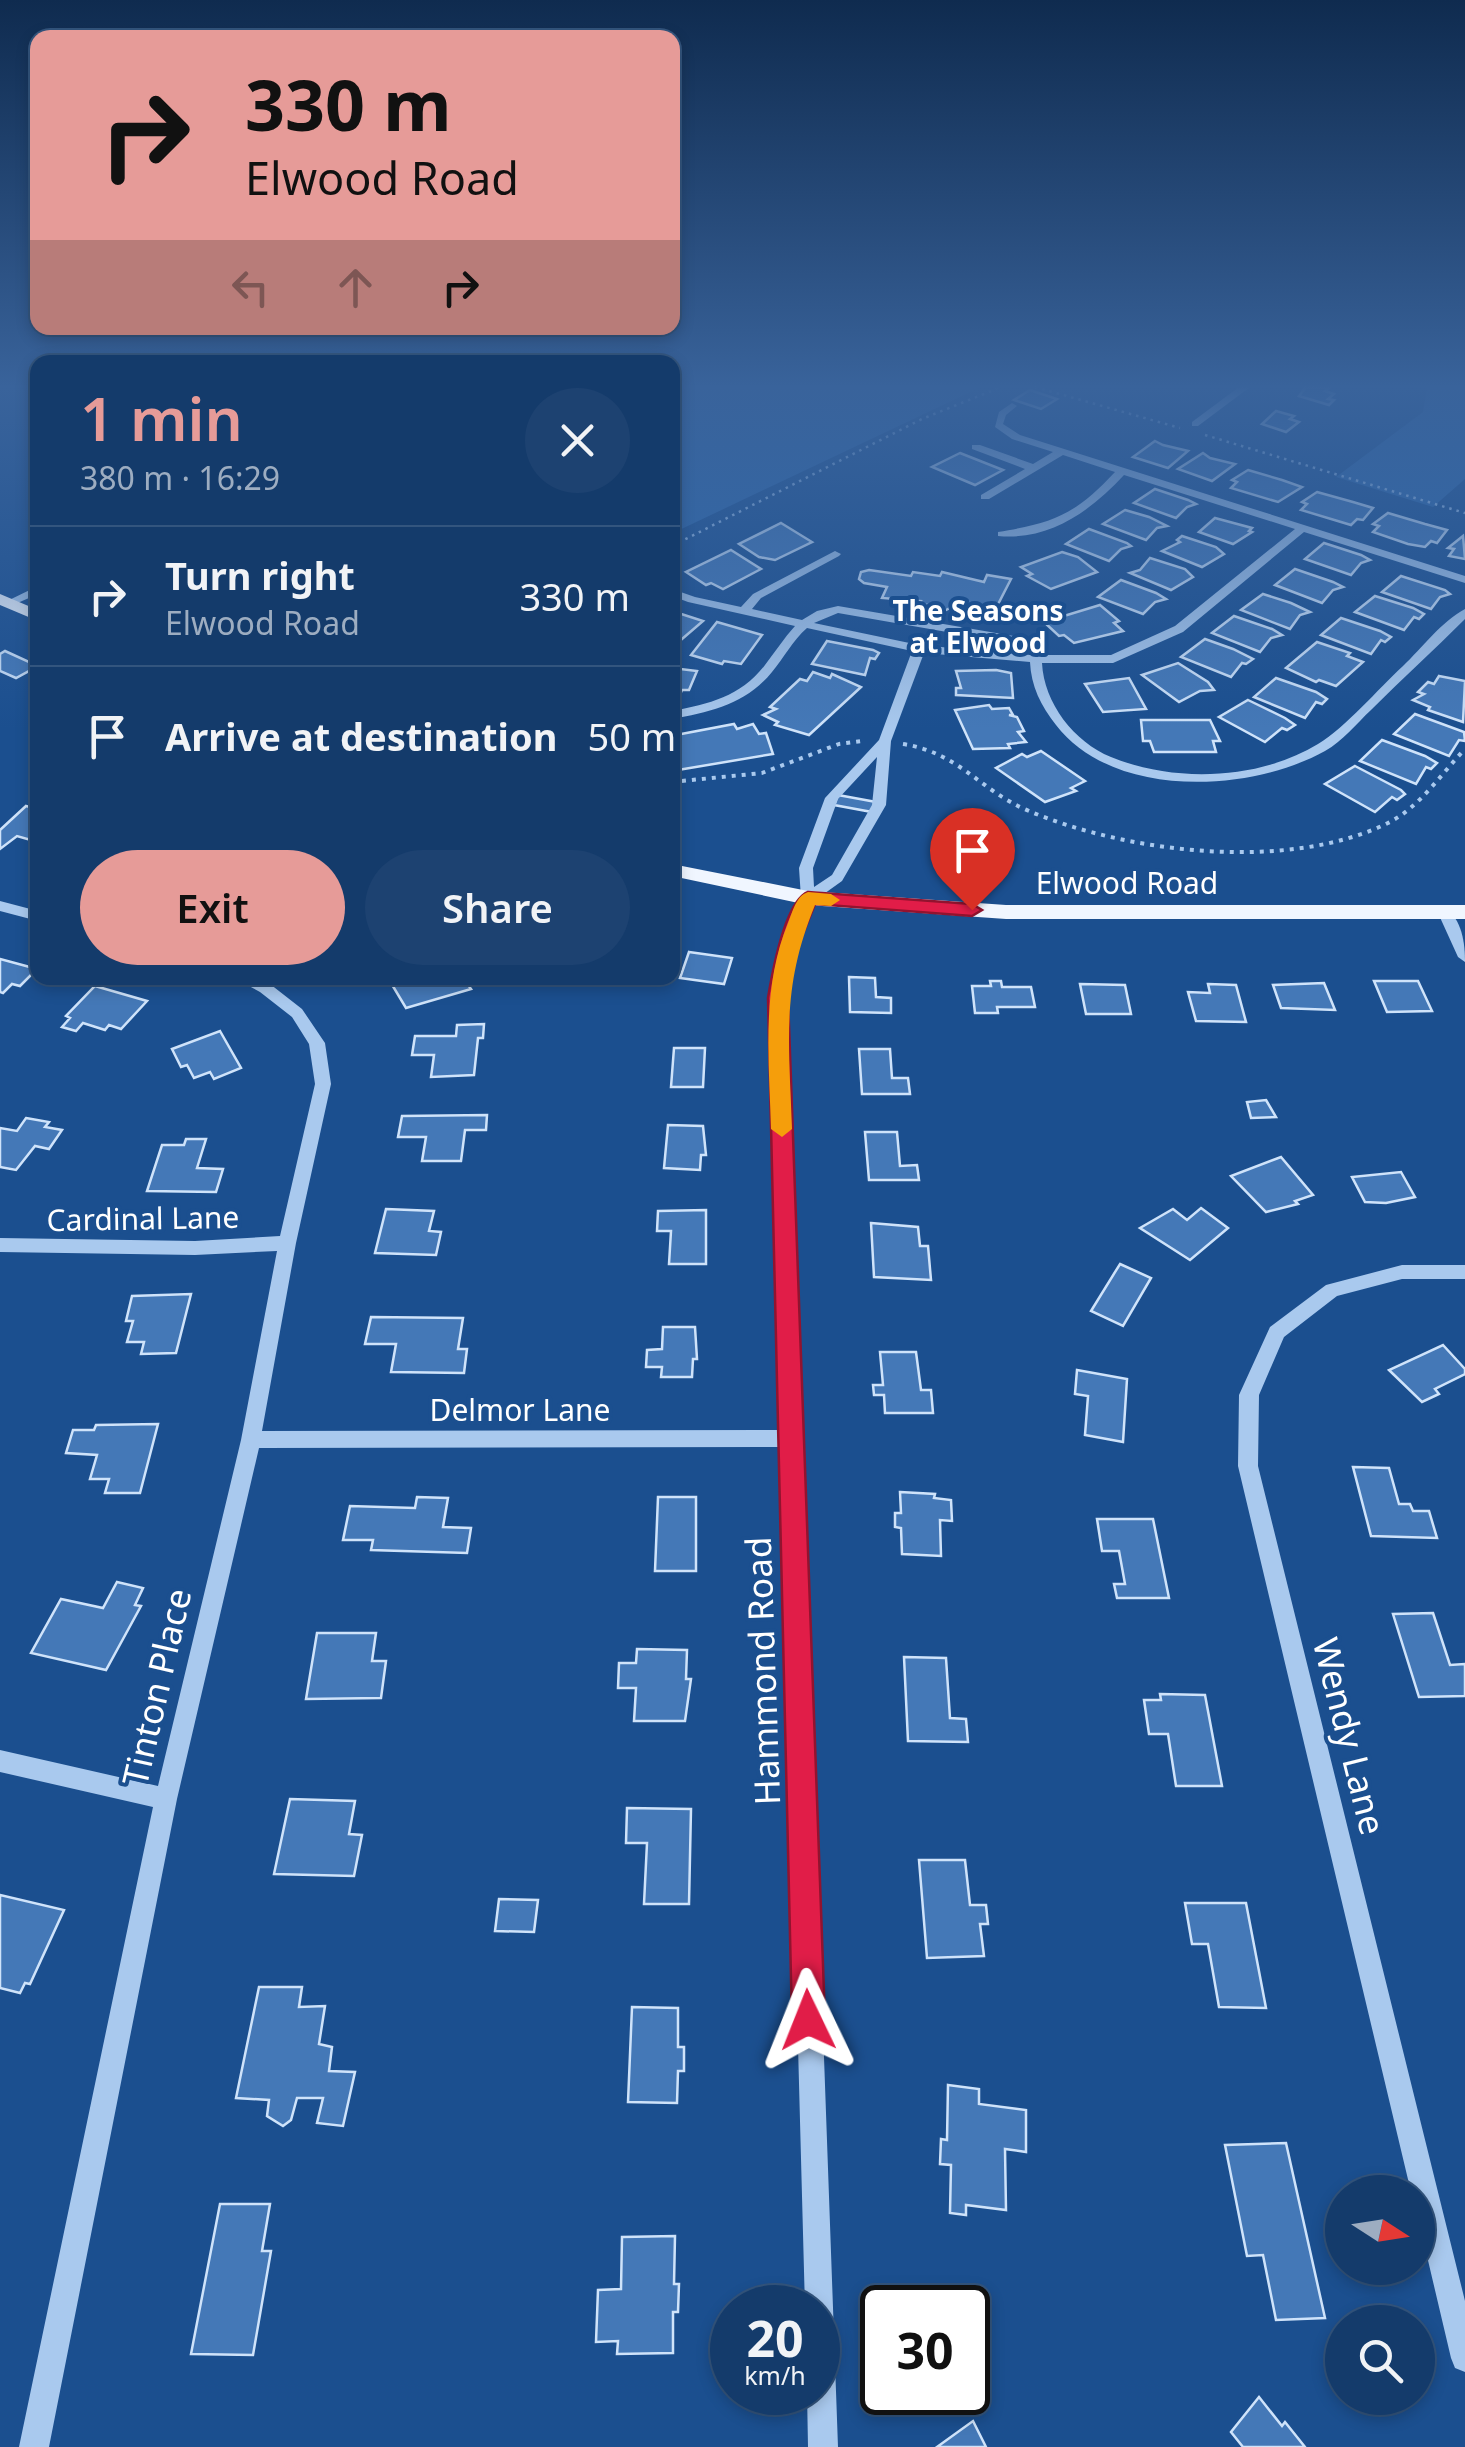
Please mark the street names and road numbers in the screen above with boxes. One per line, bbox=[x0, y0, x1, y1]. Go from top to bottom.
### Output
street label: Elwood Road bbox=[1036, 862, 1218, 903]
street label: Cardinal Lane bbox=[46, 1196, 240, 1240]
street label: Delmor Lane bbox=[430, 1389, 610, 1430]
street label: Hammond Road bbox=[734, 1536, 790, 1806]
street label: Tinton Place bbox=[110, 1584, 202, 1790]
street label: Wendy Lane bbox=[1303, 1633, 1397, 1839]

